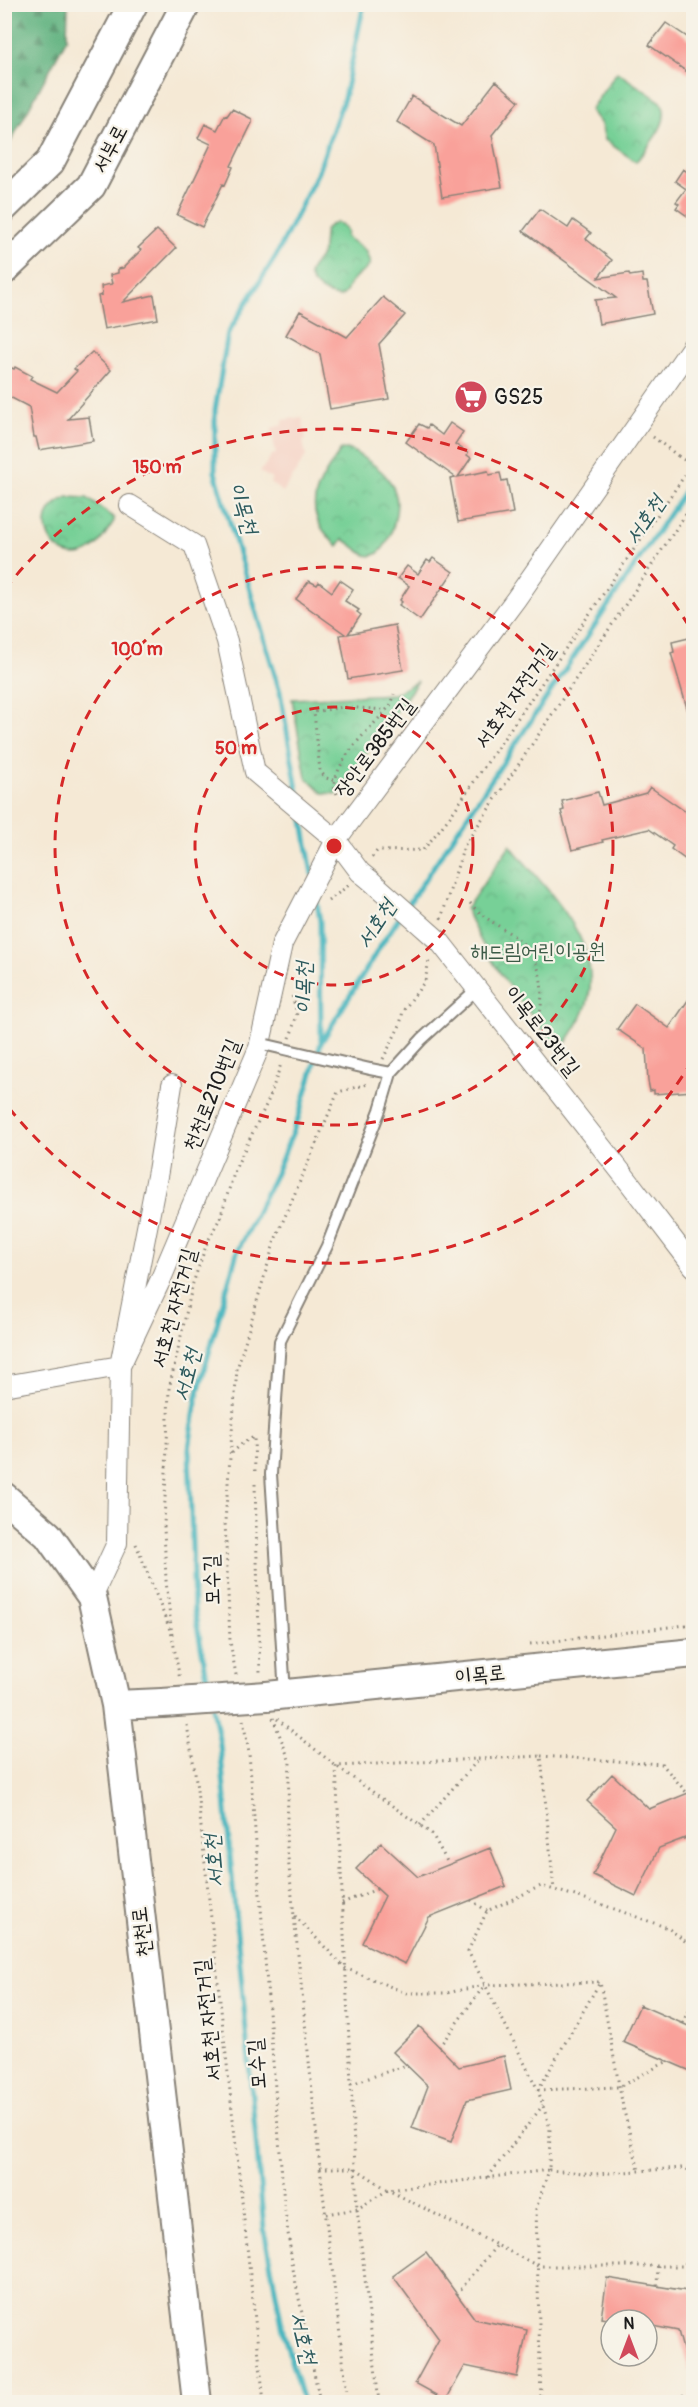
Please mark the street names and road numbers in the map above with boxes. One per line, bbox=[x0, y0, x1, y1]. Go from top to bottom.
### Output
street label: 서부로 bbox=[86, 120, 134, 178]
street label: 서호천 자전거길 bbox=[469, 638, 561, 754]
street label: 장안로385번길 bbox=[329, 693, 421, 803]
street label: 이목로23번길 bbox=[498, 980, 586, 1082]
street label: 천천로210번길 bbox=[177, 1035, 247, 1155]
street label: 서호천 자전거길 bbox=[145, 1245, 203, 1371]
street label: 모수길 bbox=[198, 1554, 226, 1606]
street label: 이목로 bbox=[453, 1659, 507, 1691]
street label: 천천로 bbox=[126, 1905, 158, 1959]
street label: 서호천 자전거길 bbox=[188, 1957, 228, 2083]
street label: 모수길 bbox=[241, 2037, 273, 2090]

